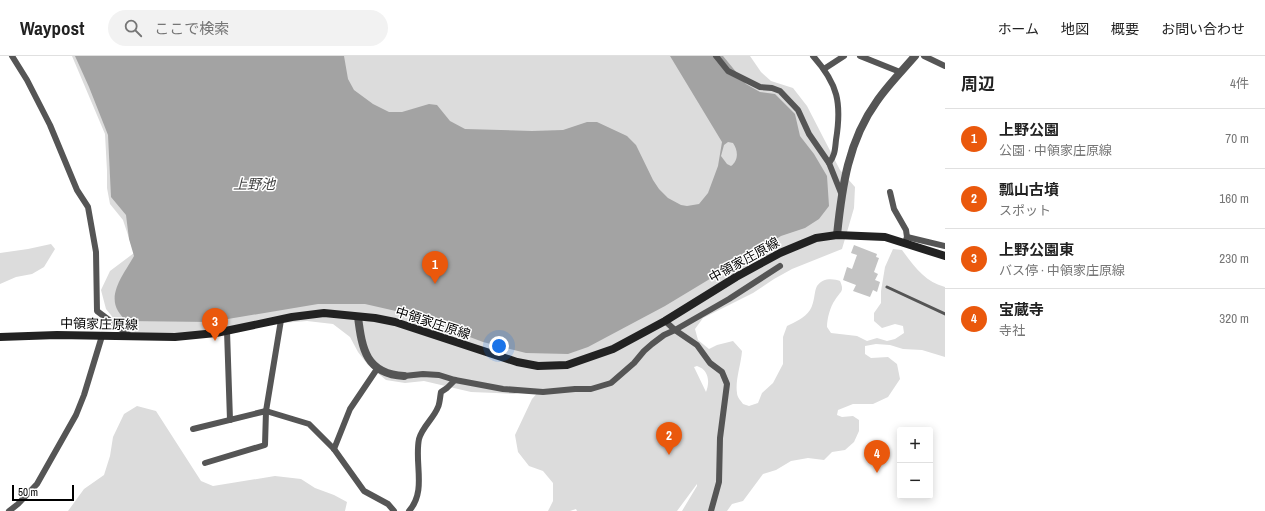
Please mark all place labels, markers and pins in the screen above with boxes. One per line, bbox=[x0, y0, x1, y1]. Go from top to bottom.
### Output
pin: 1 bbox=[422, 251, 448, 284]
pin: 3 bbox=[202, 308, 228, 341]
pin: 2 bbox=[656, 422, 682, 455]
pin: 4 bbox=[864, 440, 890, 473]

